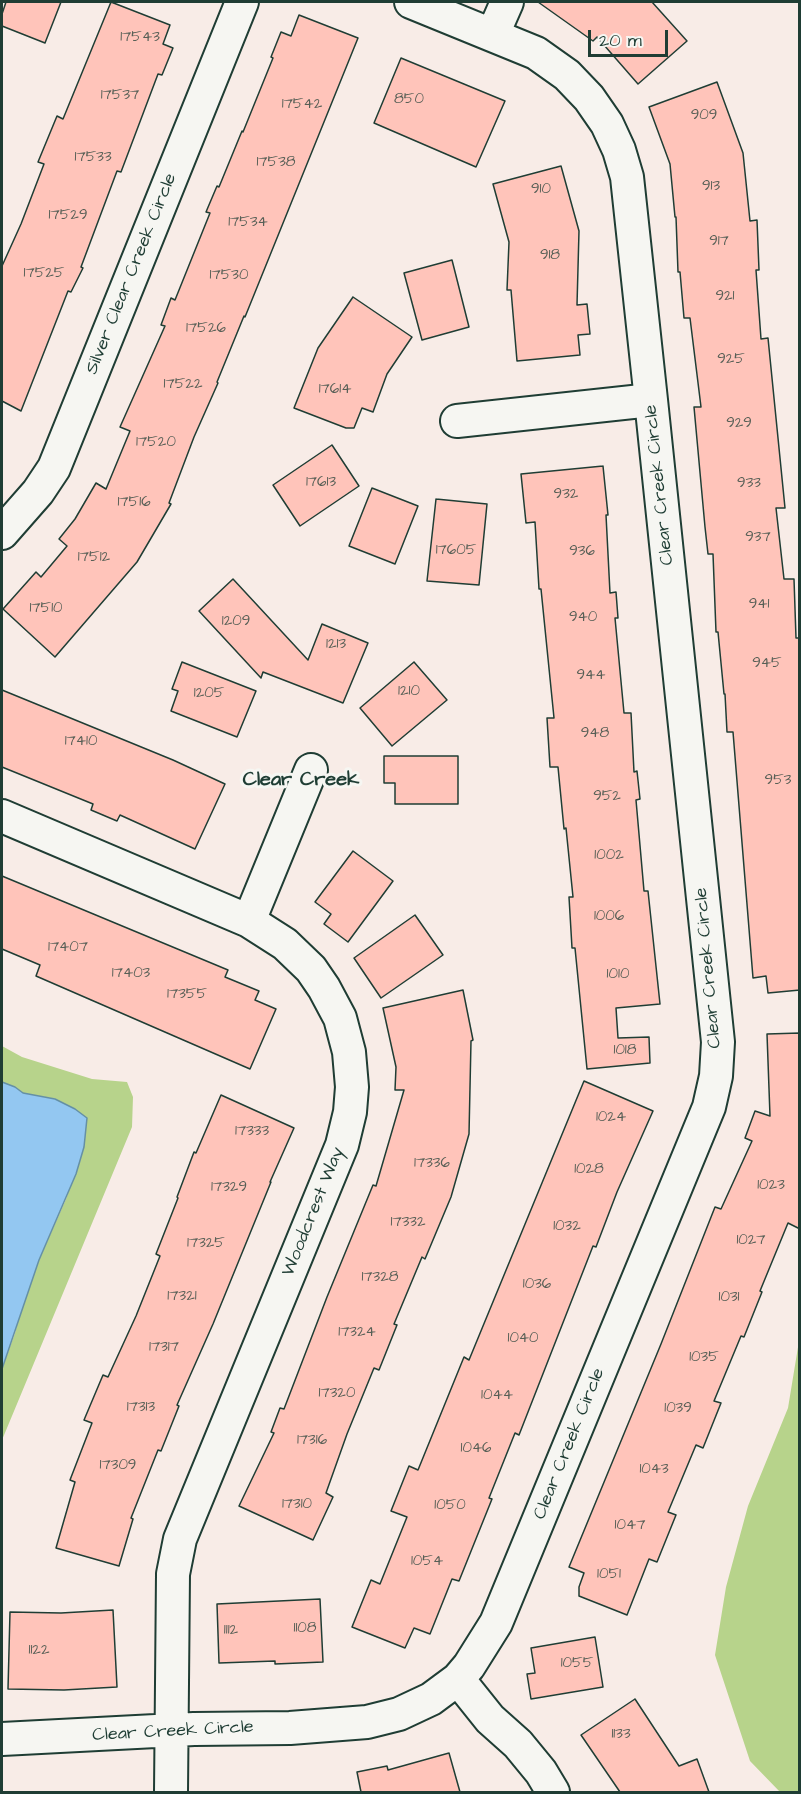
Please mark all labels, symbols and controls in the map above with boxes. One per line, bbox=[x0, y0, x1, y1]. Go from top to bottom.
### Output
scale bar bbox=[591, 18, 670, 56]
text: 20 m bbox=[599, 28, 642, 53]
house number: 17543 bbox=[120, 29, 160, 47]
house number: 17537 bbox=[101, 87, 139, 105]
house number: 850 bbox=[394, 91, 424, 109]
house number: 17542 bbox=[282, 96, 322, 114]
house number: 909 bbox=[691, 107, 717, 125]
house number: 17533 bbox=[74, 149, 112, 167]
house number: 17538 bbox=[256, 154, 296, 172]
street label: Silver Clear Creek Circle bbox=[82, 170, 182, 378]
house number: 913 bbox=[702, 178, 720, 196]
house number: 910 bbox=[531, 181, 551, 199]
house number: 17529 bbox=[49, 207, 87, 225]
house number: 17534 bbox=[228, 214, 268, 232]
house number: 917 bbox=[709, 233, 729, 251]
house number: 918 bbox=[540, 247, 560, 265]
house number: 17525 bbox=[24, 265, 64, 283]
house number: 17530 bbox=[210, 267, 248, 285]
house number: 921 bbox=[715, 288, 735, 306]
house number: 17526 bbox=[186, 320, 226, 338]
house number: 925 bbox=[717, 351, 745, 369]
house number: 17522 bbox=[164, 376, 202, 394]
house number: 17614 bbox=[319, 381, 351, 399]
street label: Clear Creek Circle bbox=[641, 404, 679, 566]
house number: 929 bbox=[726, 415, 752, 433]
house number: 17520 bbox=[136, 434, 176, 452]
house number: 17613 bbox=[306, 474, 336, 492]
house number: 933 bbox=[737, 475, 761, 493]
house number: 932 bbox=[554, 486, 578, 504]
house number: 17516 bbox=[117, 494, 151, 512]
house number: 937 bbox=[745, 529, 771, 547]
house number: 17605 bbox=[436, 542, 476, 560]
house number: 936 bbox=[569, 543, 595, 561]
house number: 17512 bbox=[78, 549, 110, 567]
house number: 941 bbox=[749, 596, 769, 614]
house number: 17510 bbox=[29, 600, 63, 618]
house number: 940 bbox=[569, 609, 597, 627]
house number: 1209 bbox=[222, 613, 250, 631]
house number: 1213 bbox=[326, 636, 346, 654]
house number: 945 bbox=[752, 655, 782, 673]
house number: 944 bbox=[577, 667, 605, 685]
house number: 1210 bbox=[398, 683, 420, 701]
house number: 1205 bbox=[194, 685, 224, 703]
house number: 948 bbox=[581, 725, 609, 743]
house number: 17410 bbox=[65, 733, 97, 751]
district label: Clear Creek bbox=[243, 769, 359, 793]
house number: 953 bbox=[765, 772, 791, 790]
house number: 952 bbox=[593, 788, 621, 806]
house number: 1002 bbox=[594, 847, 624, 865]
street label: Clear Creek Circle bbox=[691, 887, 727, 1049]
house number: 1006 bbox=[594, 908, 624, 926]
house number: 17407 bbox=[48, 939, 88, 957]
house number: 17403 bbox=[112, 965, 150, 983]
house number: 1010 bbox=[607, 966, 629, 984]
house number: 17355 bbox=[167, 986, 207, 1004]
house number: 1018 bbox=[613, 1042, 637, 1060]
house number: 1024 bbox=[596, 1109, 626, 1127]
house number: 17333 bbox=[235, 1123, 269, 1141]
street label: Woodcrest Way bbox=[278, 1144, 350, 1280]
house number: 17336 bbox=[414, 1155, 450, 1173]
house number: 1028 bbox=[574, 1161, 604, 1179]
house number: 1023 bbox=[757, 1177, 785, 1195]
house number: 17329 bbox=[211, 1179, 247, 1197]
house number: 17332 bbox=[391, 1214, 425, 1232]
house number: 1032 bbox=[553, 1218, 581, 1236]
house number: 1027 bbox=[736, 1232, 766, 1250]
house number: 17325 bbox=[187, 1235, 225, 1253]
house number: 17328 bbox=[361, 1269, 399, 1287]
house number: 1036 bbox=[523, 1276, 551, 1294]
house number: 17321 bbox=[167, 1288, 197, 1306]
house number: 1031 bbox=[719, 1289, 739, 1307]
house number: 17324 bbox=[338, 1324, 376, 1342]
house number: 1040 bbox=[507, 1330, 539, 1348]
house number: 17317 bbox=[149, 1339, 179, 1357]
house number: 1035 bbox=[689, 1349, 719, 1367]
street label: Clear Creek Circle bbox=[530, 1365, 610, 1523]
house number: 17320 bbox=[319, 1385, 355, 1403]
house number: 1044 bbox=[481, 1387, 513, 1405]
house number: 17313 bbox=[127, 1399, 155, 1417]
house number: 1039 bbox=[664, 1400, 692, 1418]
house number: 17316 bbox=[297, 1432, 327, 1450]
house number: 1046 bbox=[461, 1440, 491, 1458]
house number: 17309 bbox=[100, 1457, 136, 1475]
house number: 1043 bbox=[639, 1461, 669, 1479]
house number: 17310 bbox=[282, 1496, 312, 1514]
house number: 1050 bbox=[434, 1497, 466, 1515]
house number: 1047 bbox=[615, 1517, 645, 1535]
house number: 1054 bbox=[411, 1553, 443, 1571]
house number: 1051 bbox=[597, 1566, 621, 1584]
house number: 1108 bbox=[293, 1620, 317, 1638]
house number: 1112 bbox=[224, 1622, 238, 1640]
house number: 1122 bbox=[28, 1642, 50, 1660]
house number: 1055 bbox=[561, 1655, 593, 1673]
street label: Clear Creek Circle bbox=[92, 1717, 254, 1747]
house number: 1133 bbox=[611, 1726, 631, 1744]

